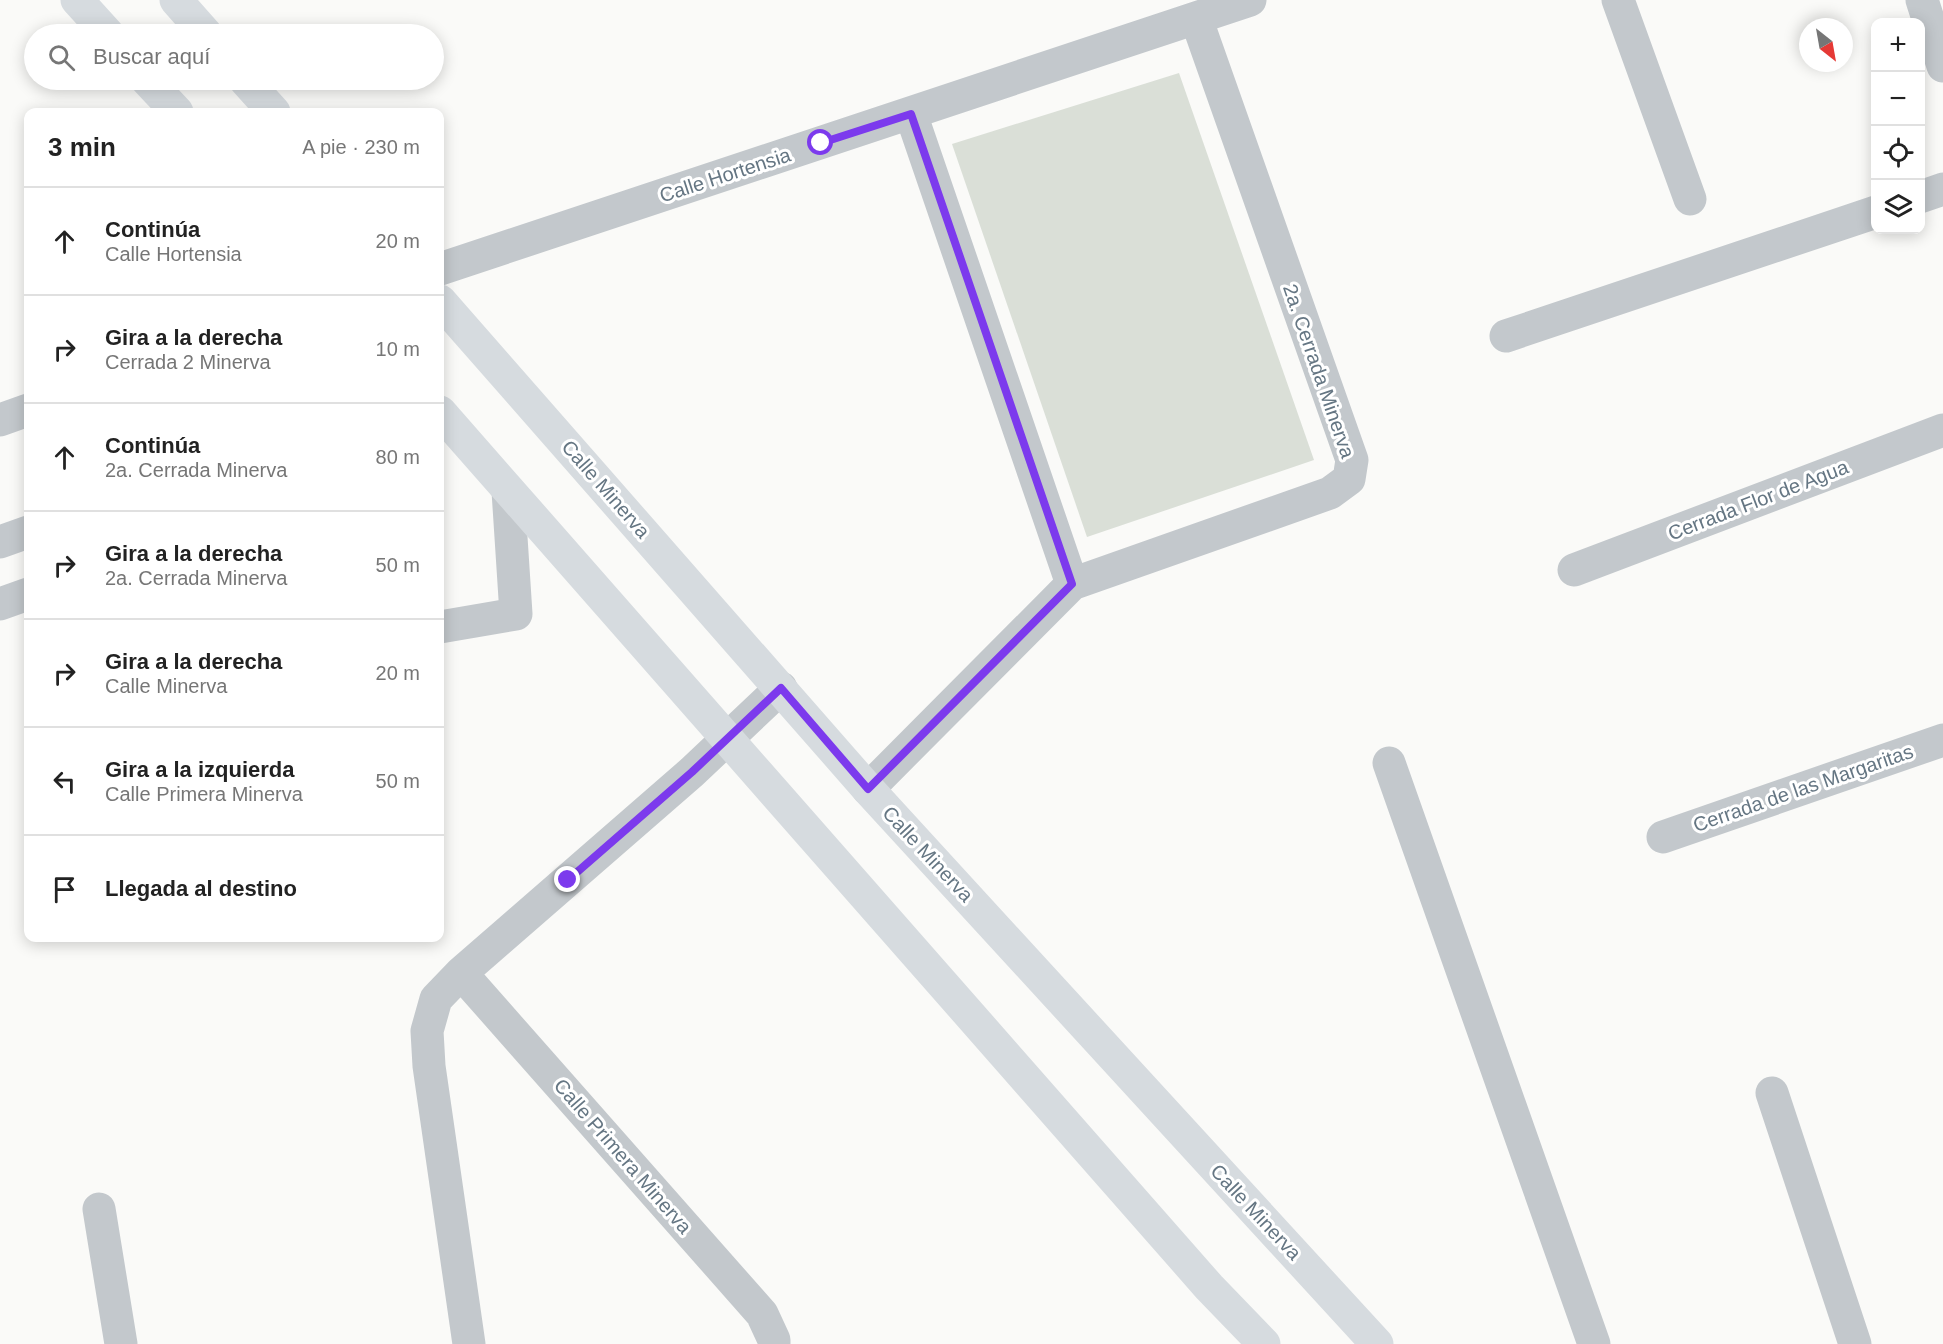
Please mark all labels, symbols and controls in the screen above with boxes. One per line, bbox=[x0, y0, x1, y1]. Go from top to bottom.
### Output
north arrow bbox=[1799, 18, 1853, 72]
map controls bbox=[1871, 18, 1925, 234]
button: + bbox=[1871, 18, 1925, 72]
search box bbox=[24, 24, 444, 90]
icon: search bbox=[45, 41, 78, 74]
text: Buscar aquí bbox=[93, 44, 210, 69]
button: − bbox=[1871, 72, 1925, 126]
button: locate bbox=[1871, 126, 1925, 180]
route start bbox=[807, 129, 833, 155]
text: 3 min bbox=[48, 132, 116, 162]
text: A pie · 230 m bbox=[302, 136, 420, 158]
street label: Calle Hortensia bbox=[657, 143, 794, 207]
button: layers bbox=[1871, 180, 1925, 234]
text: Continúa bbox=[105, 217, 200, 242]
icon: ahead bbox=[48, 225, 81, 258]
text: 20 m bbox=[376, 230, 420, 252]
text: Calle Hortensia bbox=[105, 243, 242, 265]
street label: 2a. Cerrada Minerva bbox=[1279, 281, 1359, 462]
text: Gira a la derecha bbox=[105, 325, 282, 350]
icon: right bbox=[48, 333, 81, 366]
text: 10 m bbox=[376, 338, 420, 360]
text: Cerrada 2 Minerva bbox=[105, 351, 271, 373]
text: Continúa bbox=[105, 433, 200, 458]
street label: Calle Minerva bbox=[558, 436, 655, 543]
icon: ahead bbox=[48, 441, 81, 474]
text: 80 m bbox=[376, 446, 420, 468]
street label: Cerrada Flor de Agua bbox=[1665, 455, 1852, 545]
text: 2a. Cerrada Minerva bbox=[105, 459, 287, 481]
text: Gira a la derecha bbox=[105, 541, 282, 566]
icon: right bbox=[48, 549, 81, 582]
text: 50 m bbox=[376, 554, 420, 576]
text: 2a. Cerrada Minerva bbox=[105, 567, 287, 589]
text: Gira a la derecha bbox=[105, 649, 282, 674]
icon: right bbox=[48, 657, 81, 690]
text: 20 m bbox=[376, 662, 420, 684]
text: Calle Minerva bbox=[105, 675, 227, 697]
street label: Cerrada de las Margaritas bbox=[1690, 740, 1916, 836]
text: Gira a la izquierda bbox=[105, 757, 295, 782]
icon: left bbox=[48, 765, 81, 798]
text: 50 m bbox=[376, 770, 420, 792]
text: Calle Primera Minerva bbox=[105, 783, 303, 805]
street label: Calle Minerva bbox=[878, 802, 978, 907]
route end bbox=[554, 866, 580, 892]
icon: arrive bbox=[48, 873, 81, 906]
text: Llegada al destino bbox=[105, 876, 297, 901]
street label: Calle Primera Minerva bbox=[550, 1074, 697, 1239]
street label: Calle Minerva bbox=[1206, 1160, 1306, 1265]

